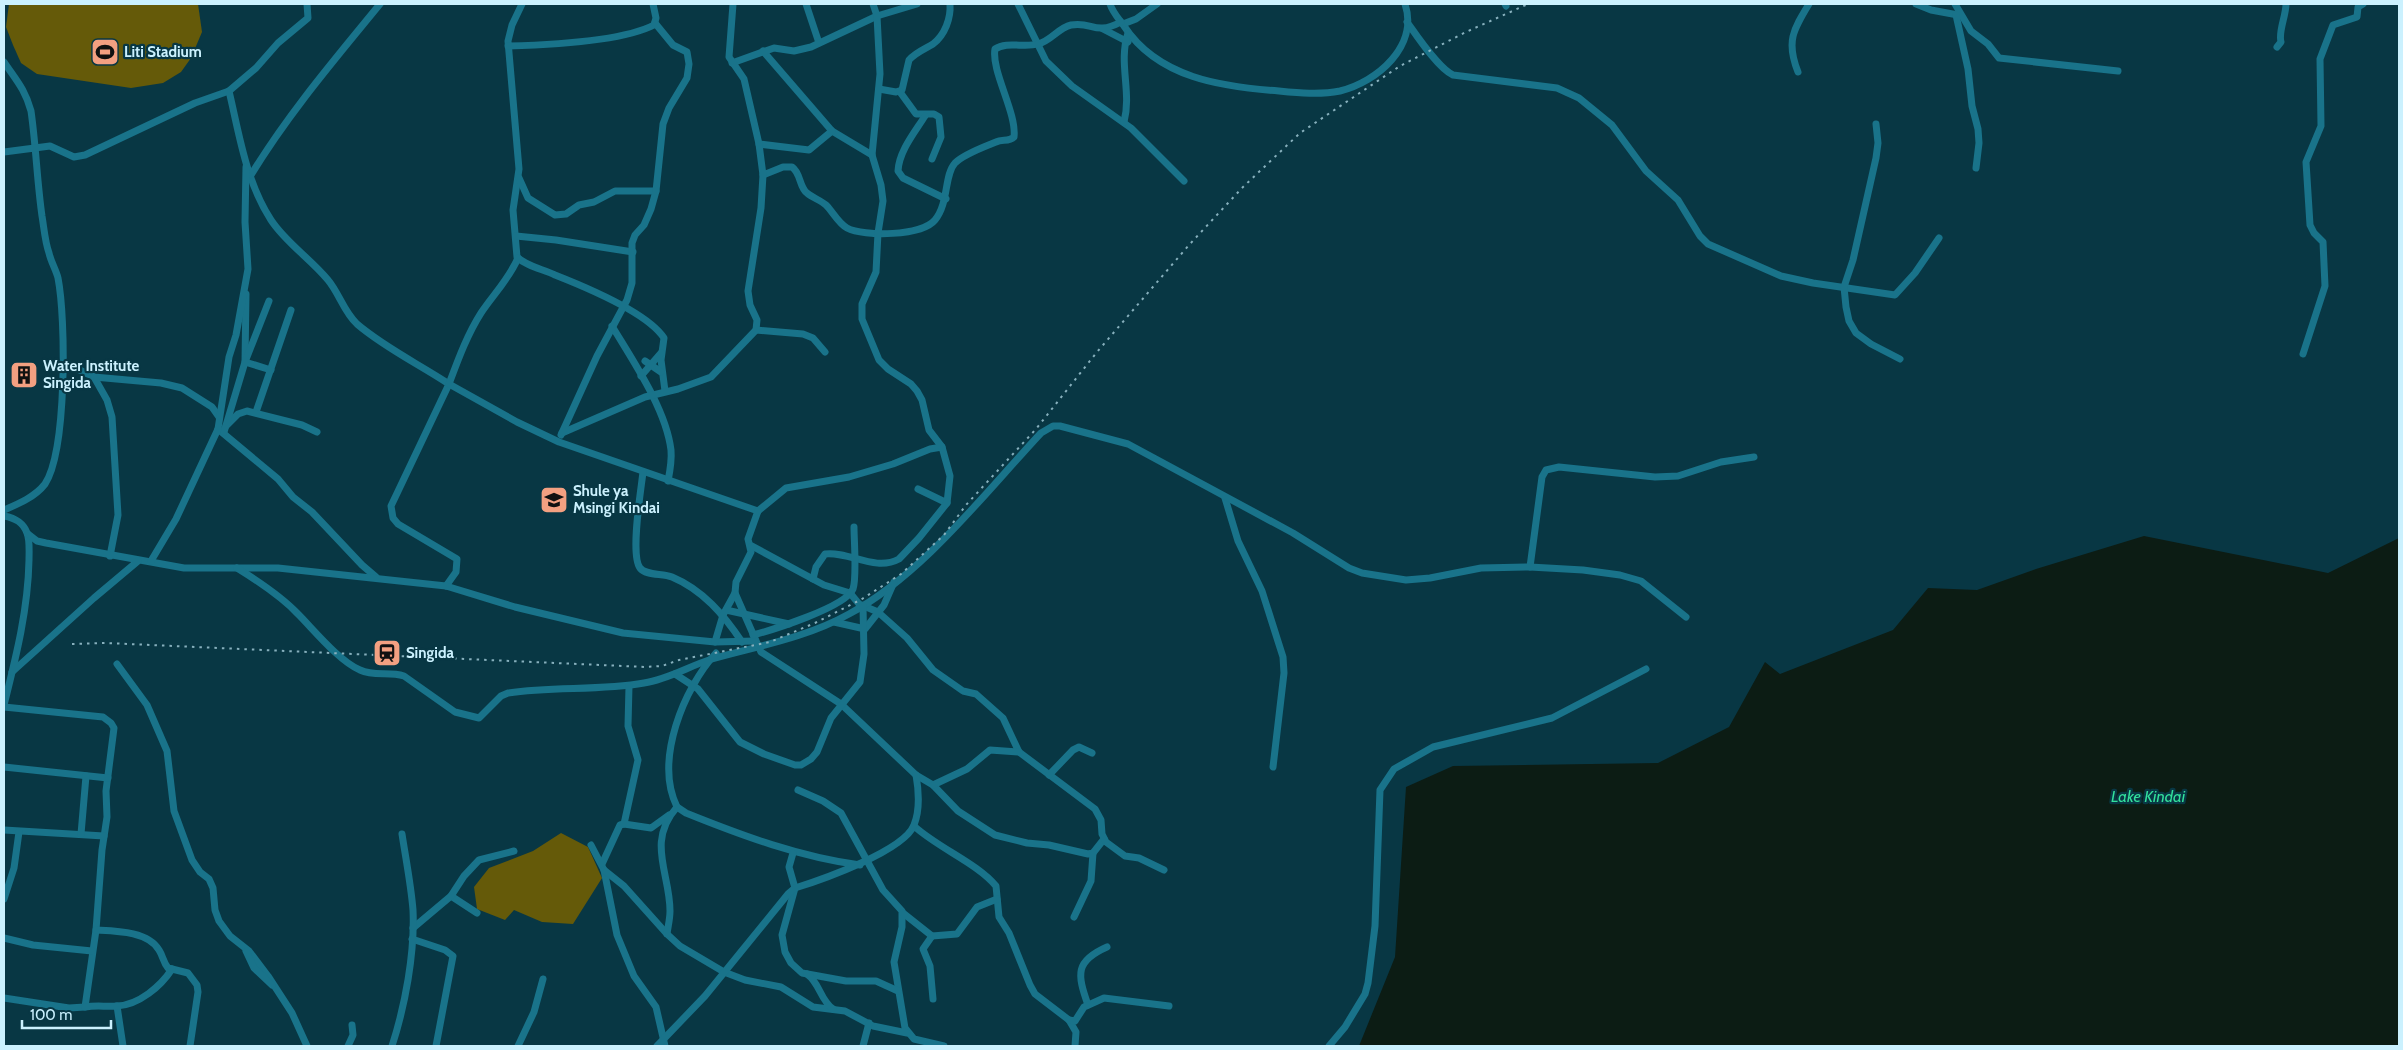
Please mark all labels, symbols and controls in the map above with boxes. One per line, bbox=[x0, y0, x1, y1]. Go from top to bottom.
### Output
sports icon: Liti Stadium bbox=[90, 37, 120, 67]
place label: Liti Stadium bbox=[124, 43, 202, 61]
place label: Water Institute Singida bbox=[43, 357, 140, 392]
building icon: Water Institute Singida bbox=[9, 360, 39, 390]
place label: Shule ya Msingi Kindai bbox=[573, 482, 660, 517]
school or university icon: Shule ya Msingi Kindai bbox=[539, 485, 569, 515]
station icon: Singida bbox=[372, 638, 402, 668]
place label: Singida bbox=[406, 644, 455, 662]
water label: Lake Kindai bbox=[2111, 787, 2186, 806]
scale bar bbox=[22, 998, 111, 1030]
text: 100 m bbox=[30, 1006, 72, 1024]

